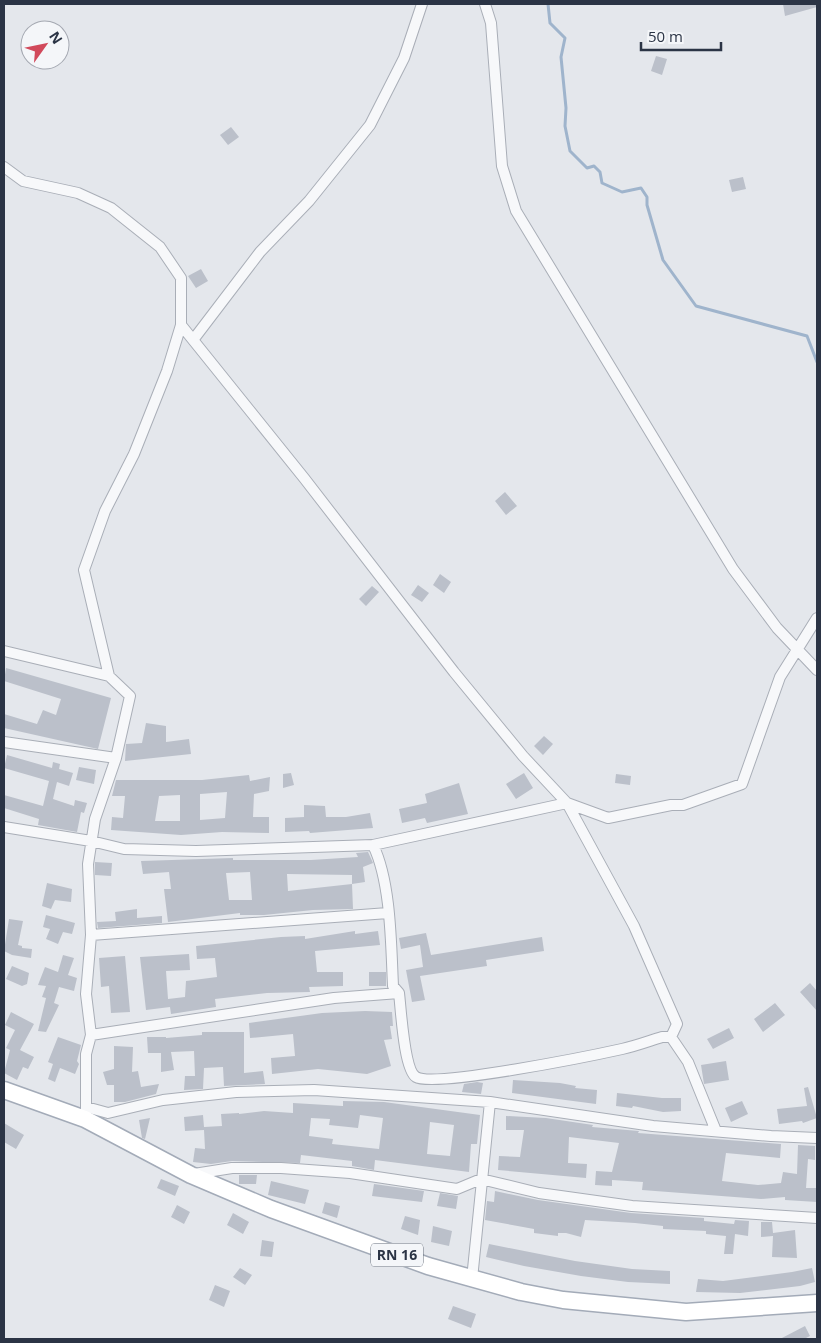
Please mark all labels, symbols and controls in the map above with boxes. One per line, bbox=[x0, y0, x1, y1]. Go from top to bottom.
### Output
north arrow bbox=[20, 20, 70, 70]
scale bar bbox=[641, 20, 721, 52]
text: 50 m bbox=[648, 26, 683, 46]
text: N bbox=[45, 28, 67, 48]
road number: RN 16 bbox=[371, 1244, 423, 1266]

